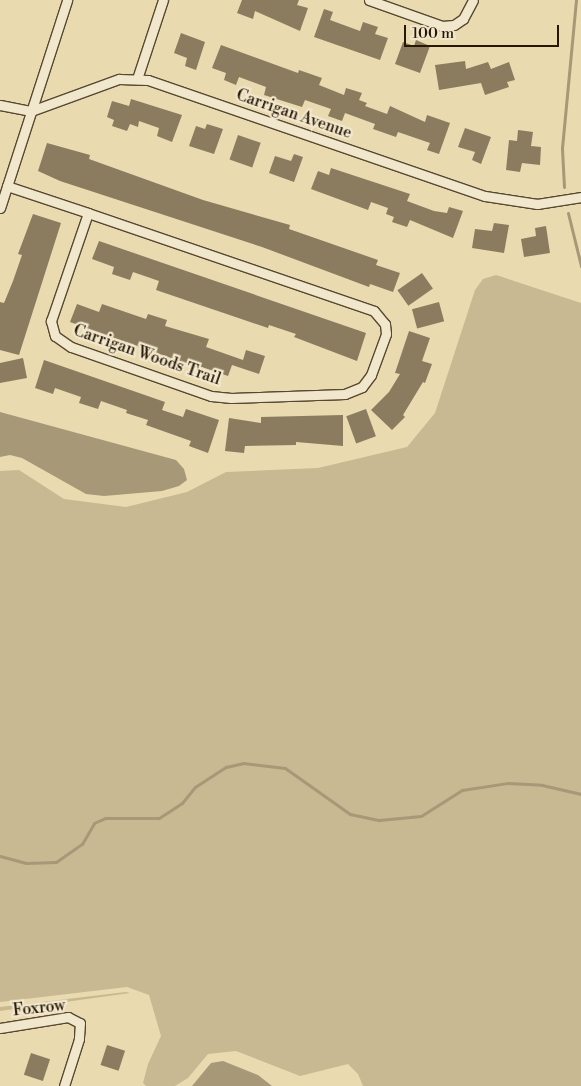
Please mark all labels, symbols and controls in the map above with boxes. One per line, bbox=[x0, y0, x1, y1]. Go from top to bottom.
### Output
scale bar bbox=[406, 15, 561, 47]
text: 100 m bbox=[412, 24, 454, 43]
street label: Carrigan Avenue bbox=[234, 85, 354, 143]
street label: Carrigan Woods Trail bbox=[71, 321, 223, 389]
street label: Foxrow bbox=[12, 996, 66, 1020]

